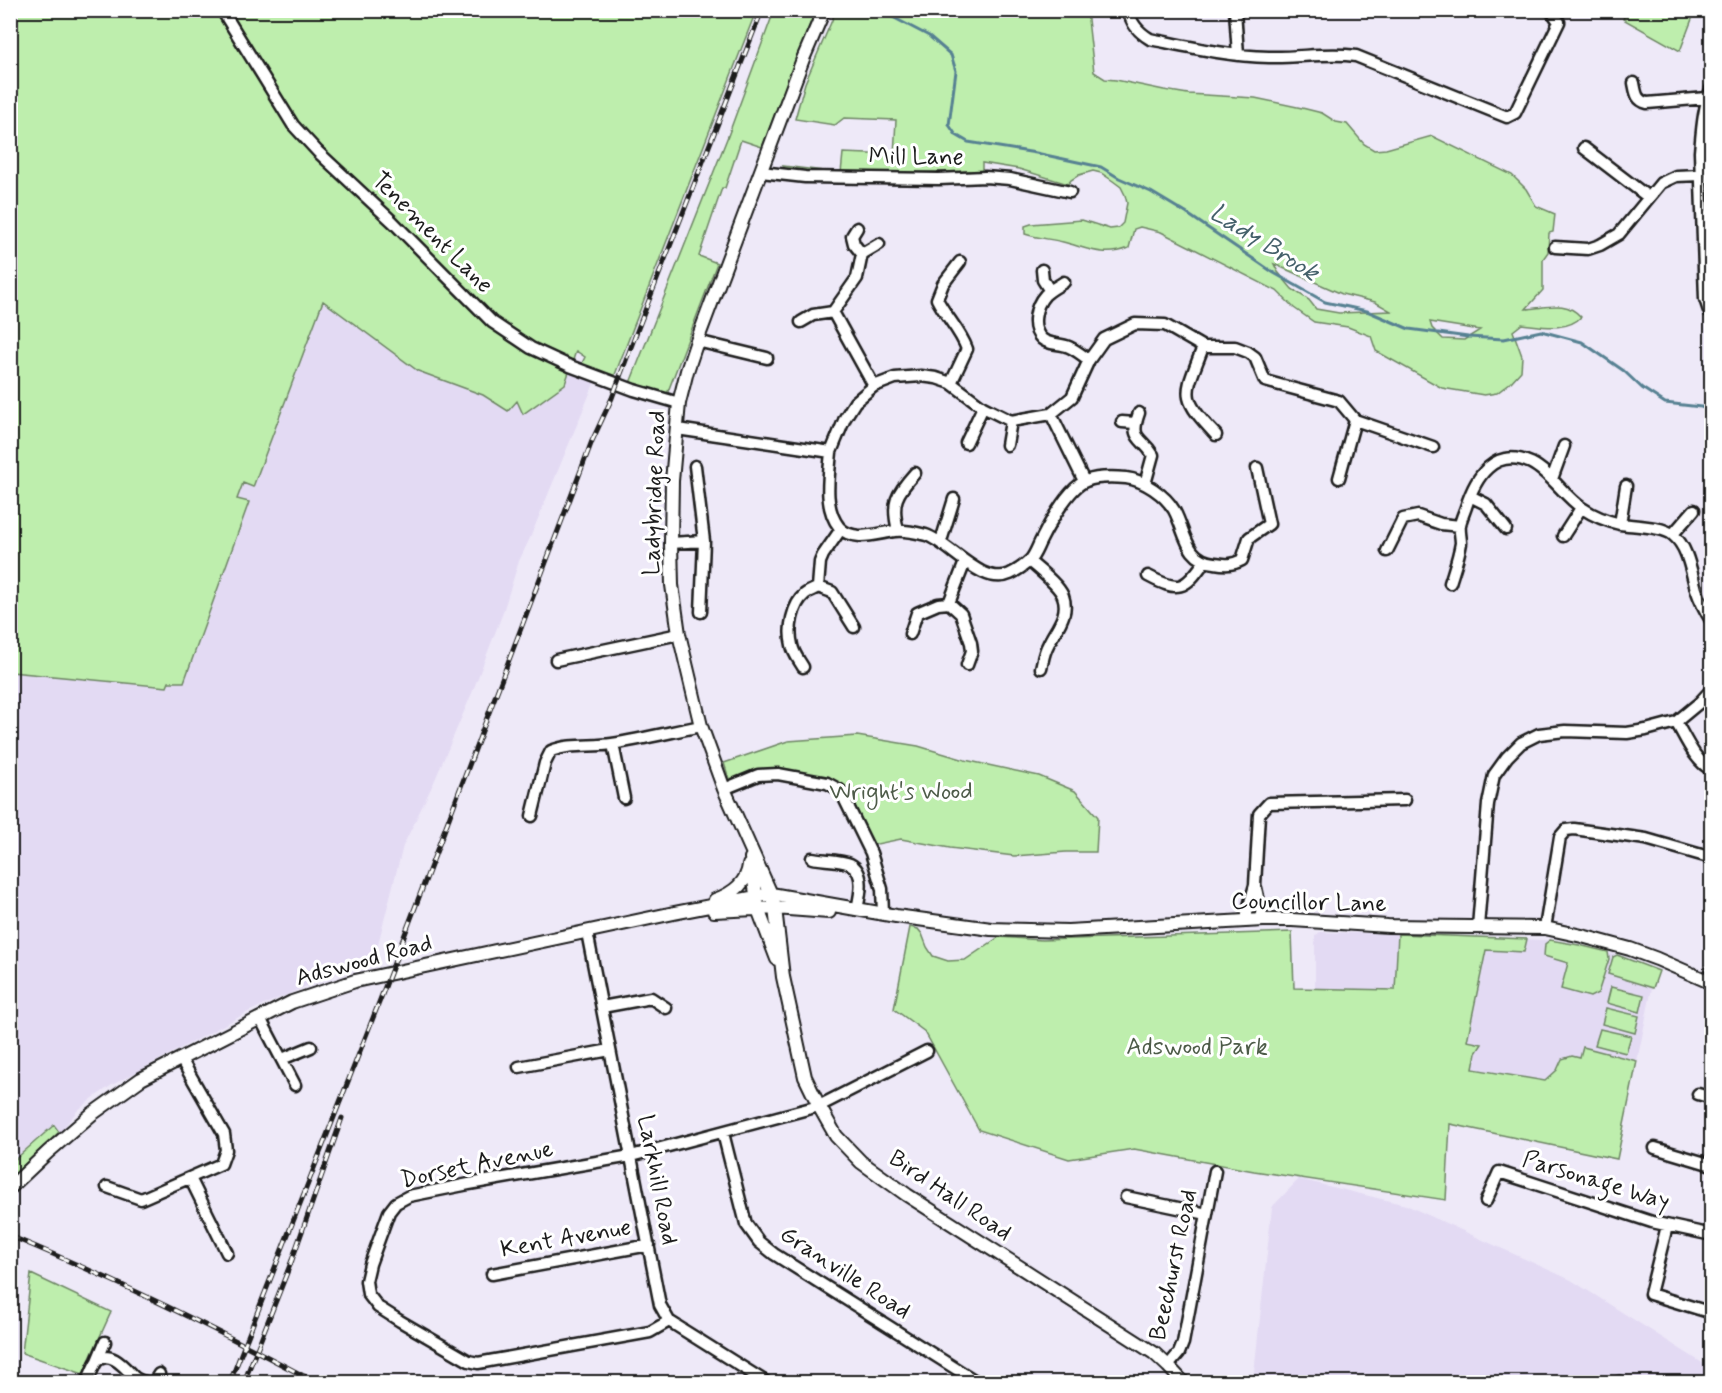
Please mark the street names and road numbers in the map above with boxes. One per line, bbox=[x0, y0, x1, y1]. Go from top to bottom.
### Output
street label: Mill Lane bbox=[868, 142, 964, 173]
street label: Tenement Lane bbox=[364, 165, 500, 301]
street label: Ladybridge Road bbox=[637, 410, 673, 576]
street label: Councillor Lane bbox=[1231, 886, 1387, 920]
street label: Adswood Road bbox=[292, 928, 436, 994]
street label: Larkhill Road bbox=[629, 1112, 685, 1248]
street label: Dorset Avenue bbox=[398, 1134, 556, 1196]
street label: Bird Hall Road bbox=[882, 1143, 1018, 1249]
street label: Parsonage Way bbox=[1518, 1144, 1673, 1221]
street label: Beechurst Road bbox=[1143, 1186, 1205, 1344]
street label: Kent Avenue bbox=[498, 1212, 634, 1266]
street label: Granville Road bbox=[774, 1219, 916, 1327]

